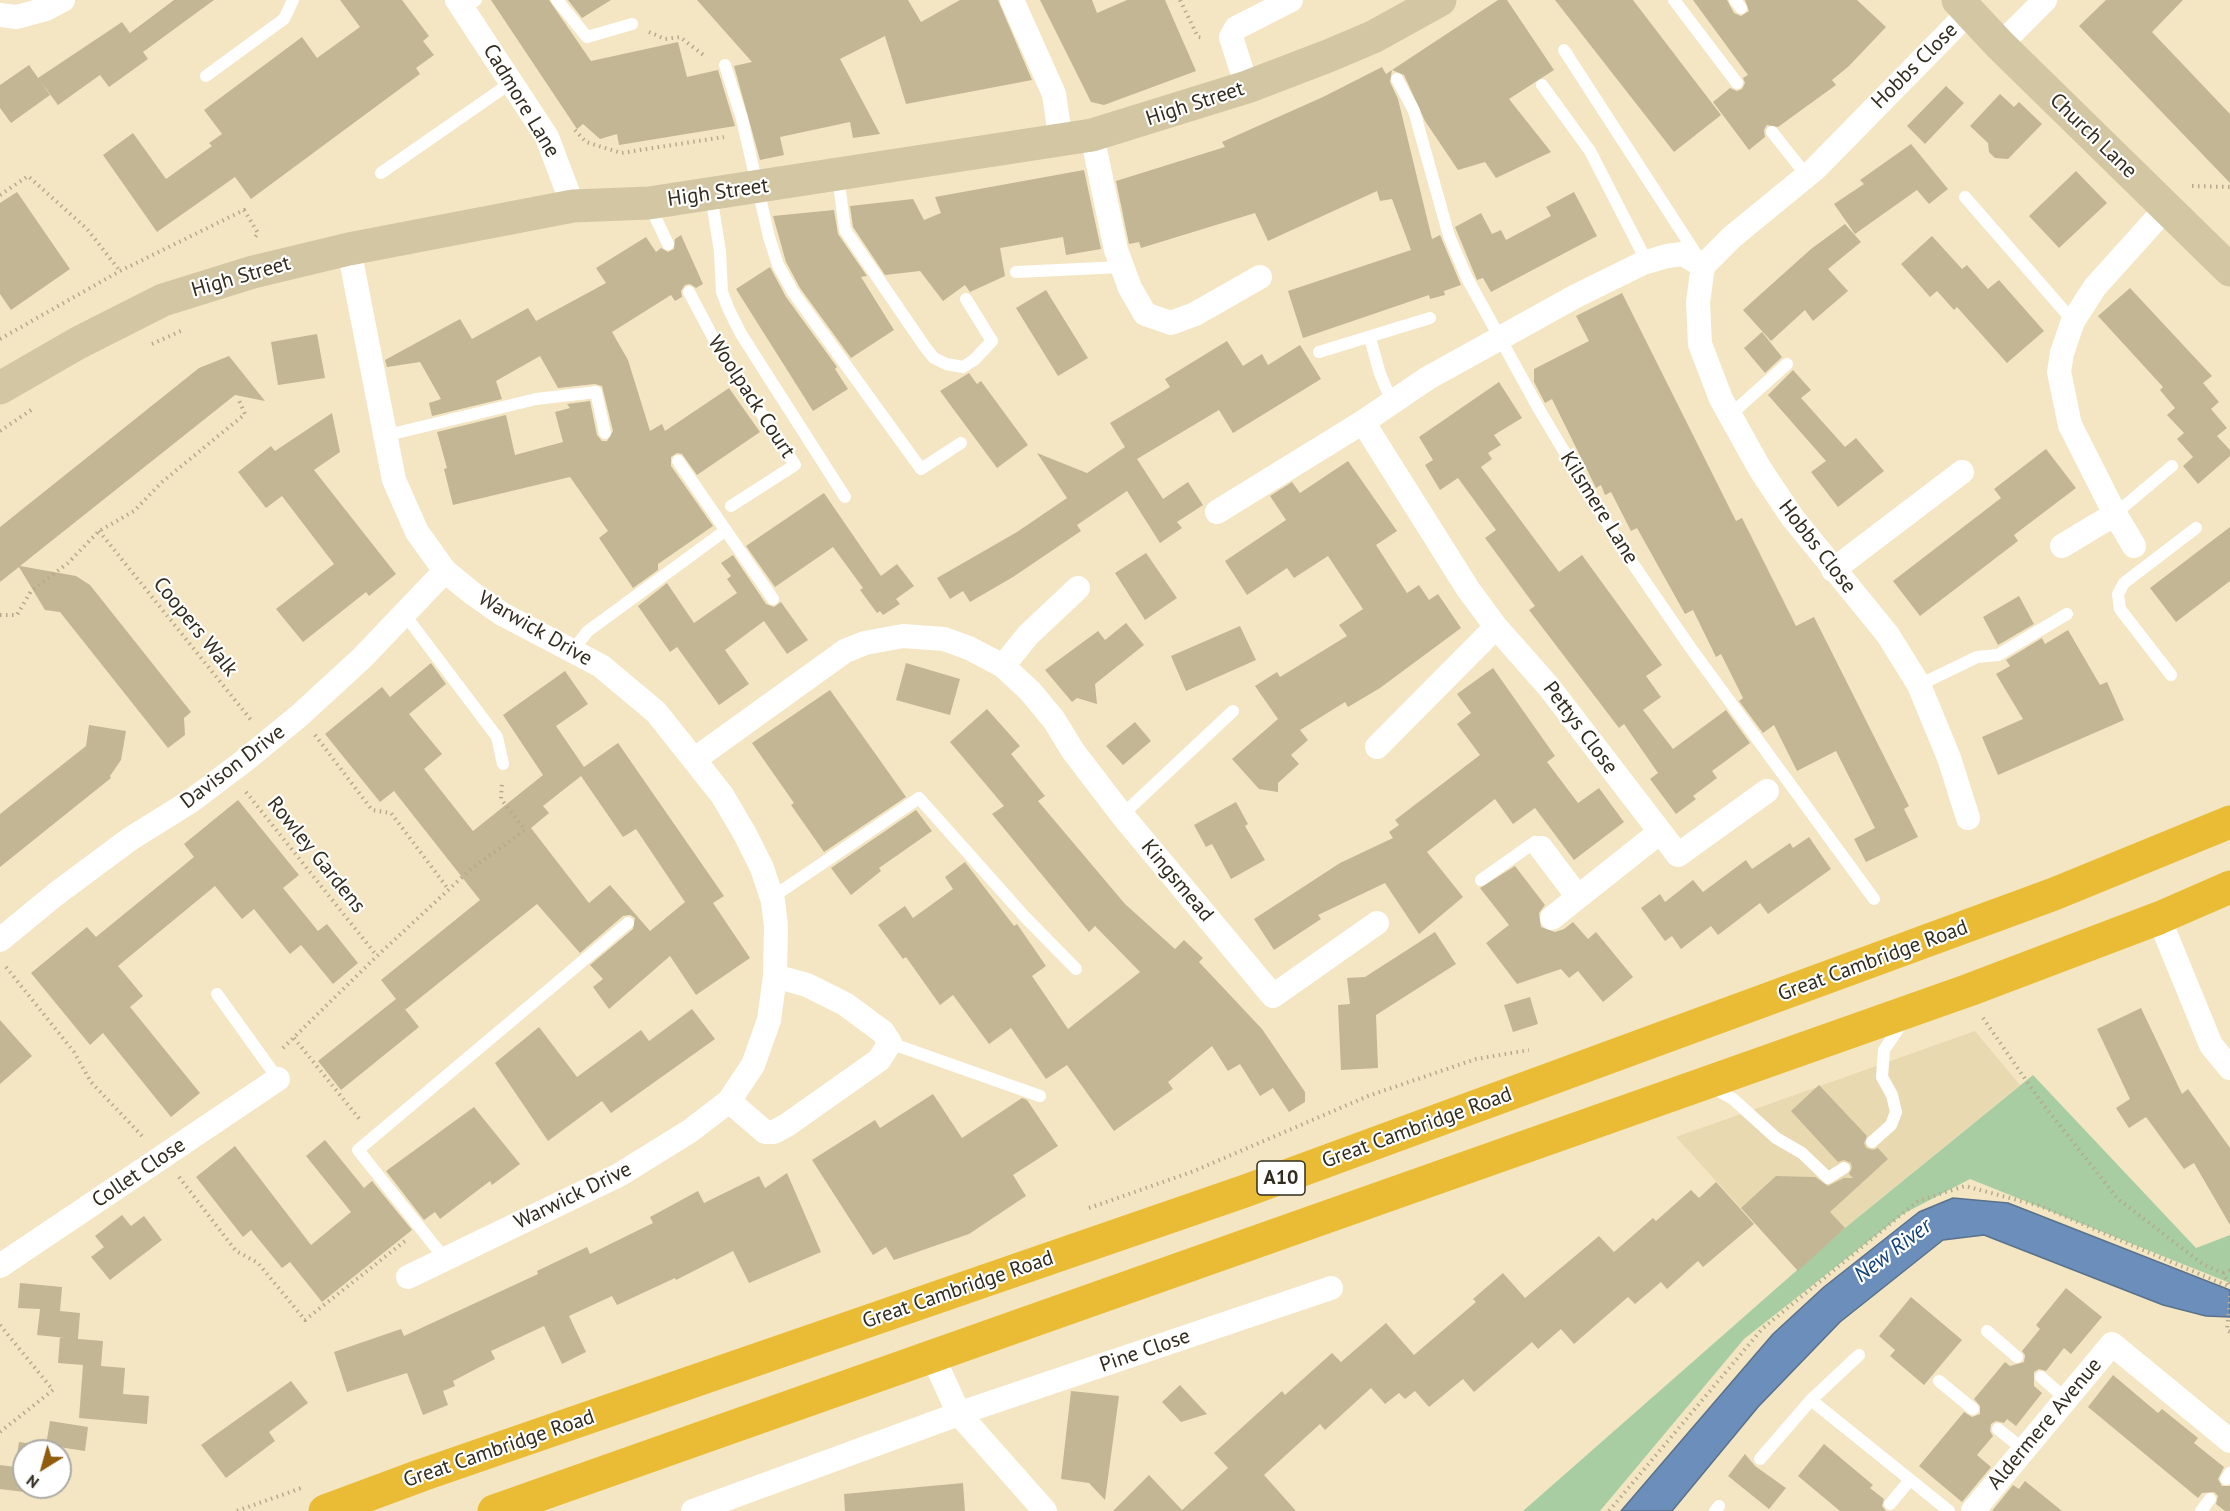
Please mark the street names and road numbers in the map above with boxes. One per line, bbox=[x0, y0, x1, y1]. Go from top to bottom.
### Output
street label: Hobbs Close bbox=[1867, 18, 1963, 114]
street label: Cadmore Lane bbox=[477, 40, 565, 162]
street label: High Street bbox=[1143, 76, 1247, 132]
street label: Church Lane bbox=[2044, 88, 2142, 184]
street label: High Street bbox=[666, 173, 770, 213]
street label: High Street bbox=[189, 251, 293, 303]
street label: Woolpack Court bbox=[702, 331, 800, 463]
street label: Kilsmere Lane bbox=[1555, 447, 1643, 569]
street label: Hobbs Close bbox=[1773, 495, 1861, 599]
street label: Coopers Walk bbox=[147, 572, 243, 682]
street label: Warwick Drive bbox=[474, 586, 596, 672]
street label: Pettys Close bbox=[1537, 677, 1623, 779]
street label: Davison Drive bbox=[176, 720, 290, 814]
street label: Rowley Gardens bbox=[261, 792, 371, 918]
street label: Kingsmead bbox=[1135, 835, 1219, 927]
street label: Great Cambridge Road bbox=[1775, 915, 1971, 1007]
street label: Great Cambridge Road bbox=[1319, 1082, 1515, 1174]
street label: Collet Close bbox=[88, 1133, 190, 1213]
street label: Warwick Drive bbox=[510, 1157, 636, 1235]
road number: A10 bbox=[1257, 1161, 1305, 1195]
street label: Great Cambridge Road bbox=[859, 1245, 1057, 1335]
street label: Pine Close bbox=[1096, 1324, 1194, 1378]
street label: Aldermere Avenue bbox=[1983, 1353, 2107, 1495]
street label: Great Cambridge Road bbox=[400, 1404, 598, 1494]

